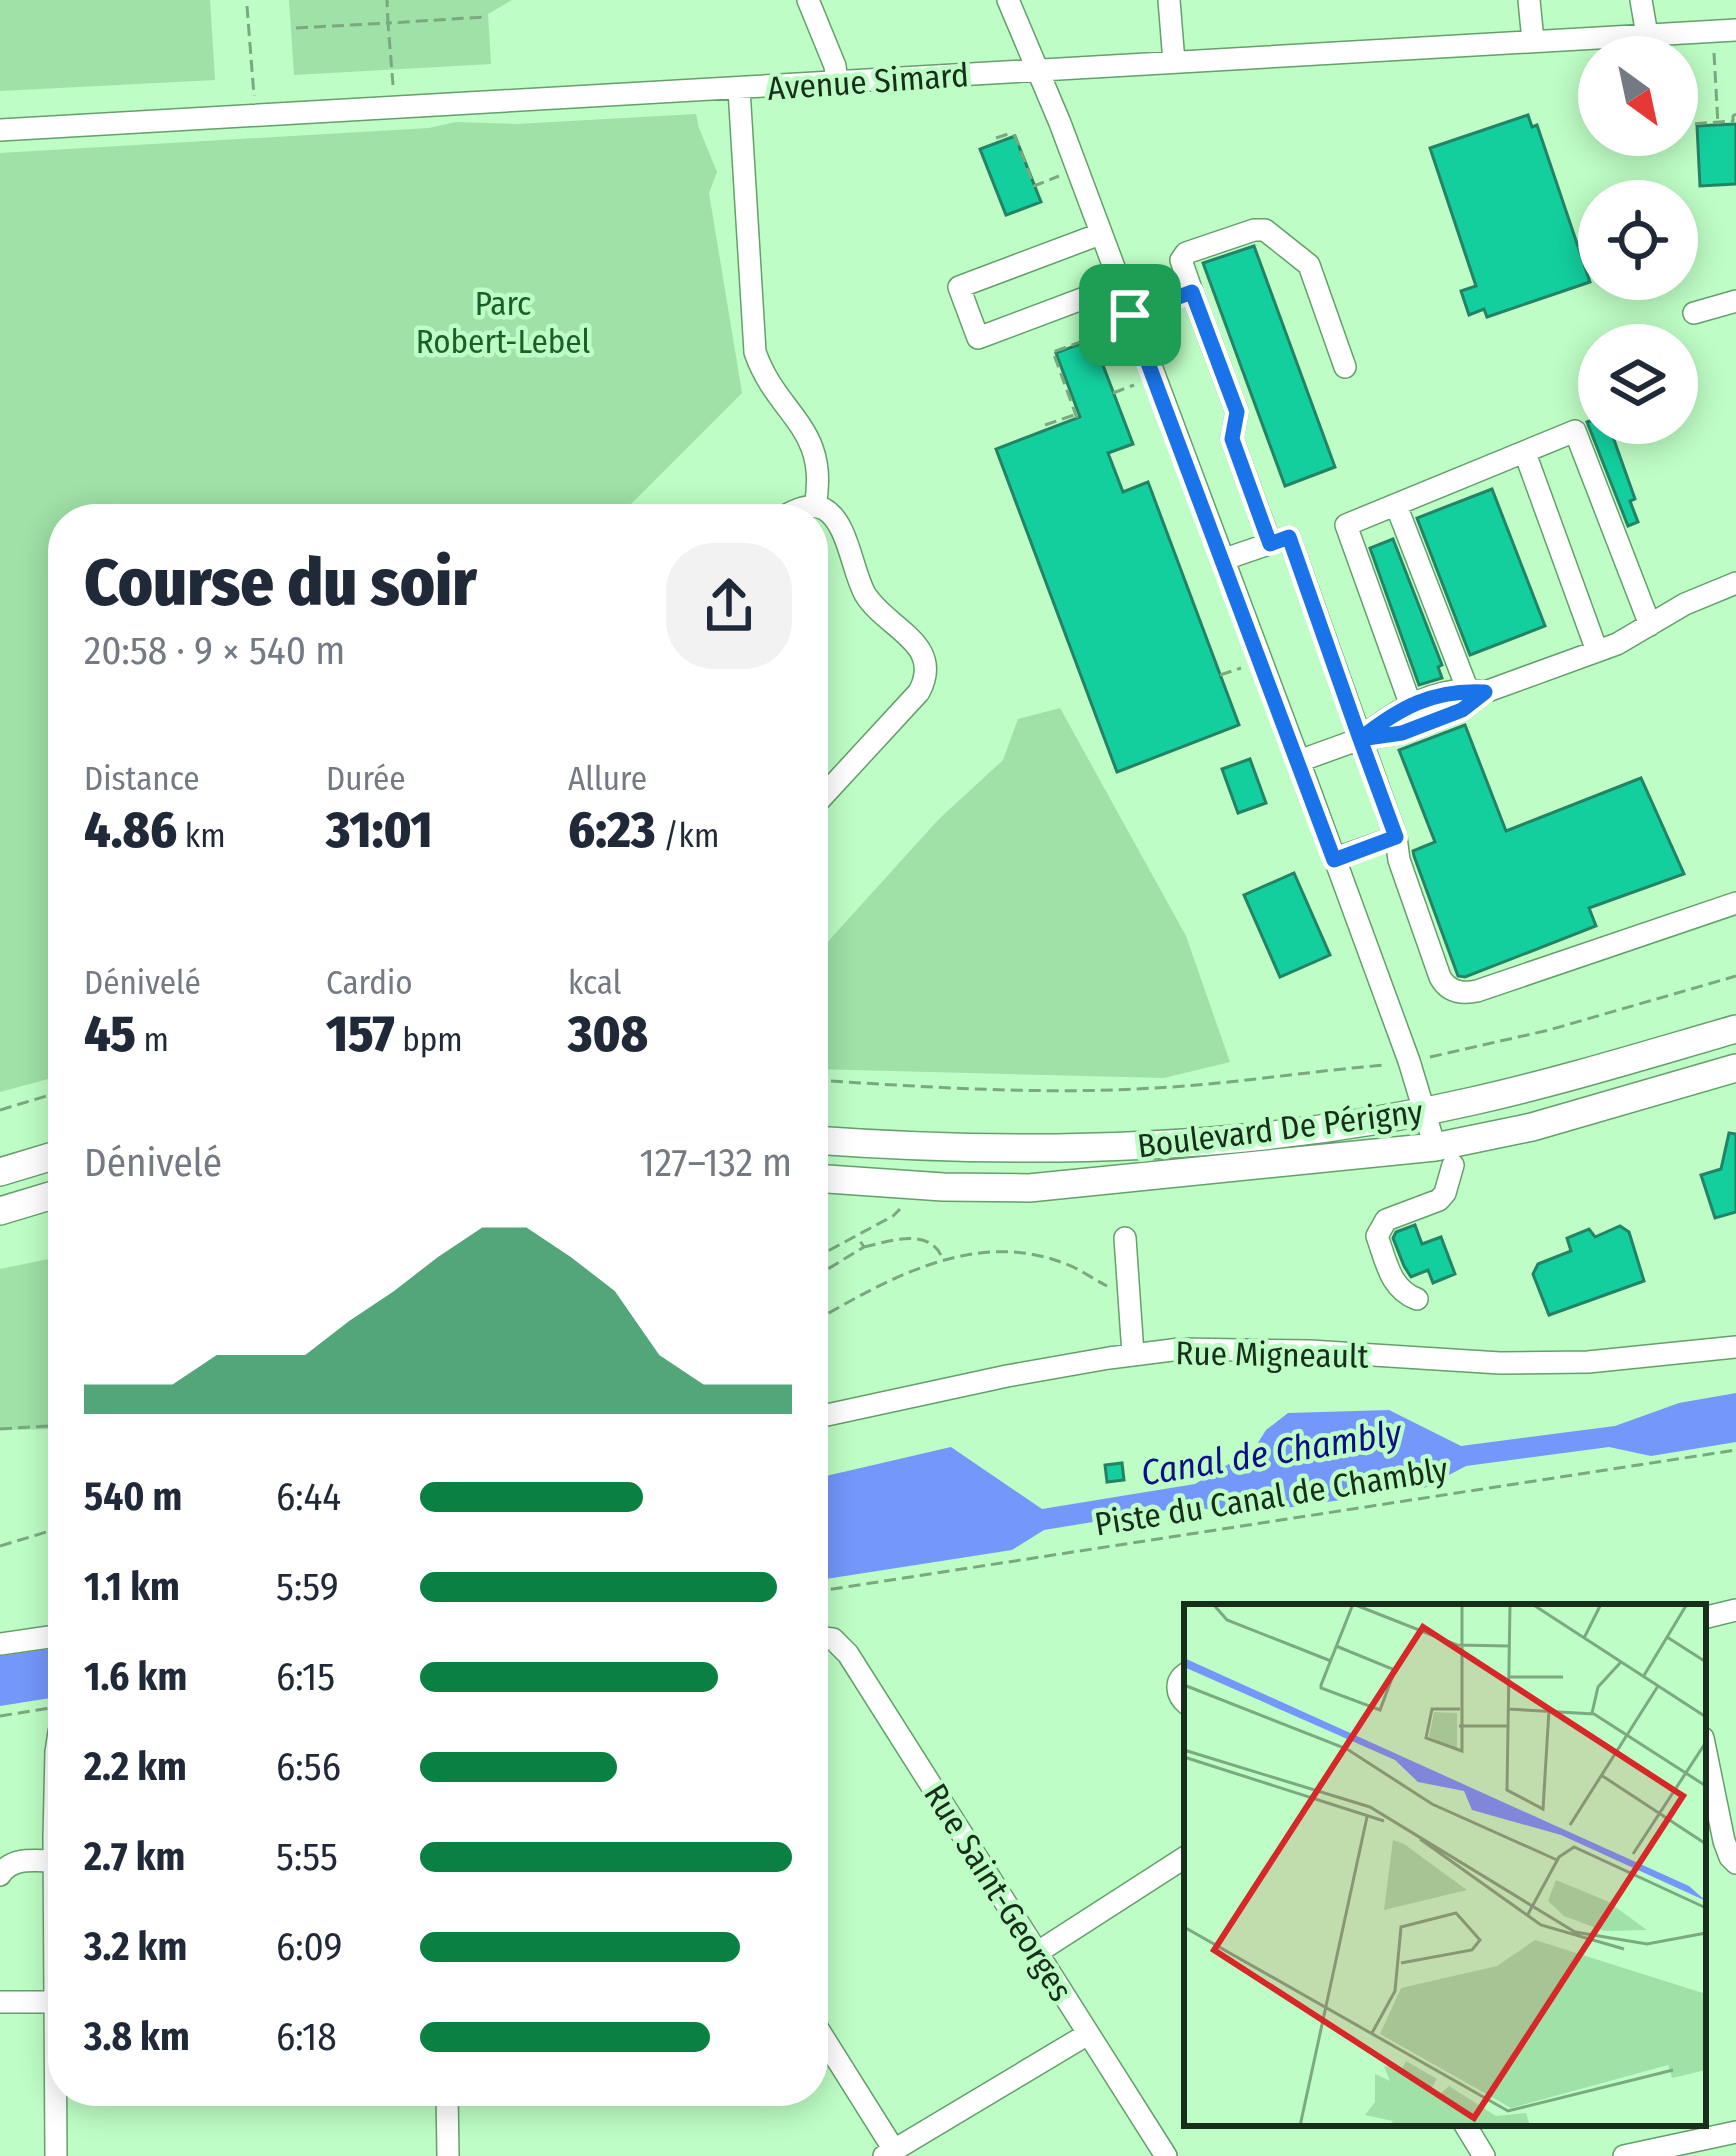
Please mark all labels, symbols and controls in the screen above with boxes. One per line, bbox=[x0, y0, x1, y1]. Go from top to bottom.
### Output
north arrow bbox=[1578, 36, 1698, 156]
map controls bbox=[1578, 36, 1698, 444]
street label: Avenue Simard bbox=[766, 55, 970, 109]
button: locate bbox=[1578, 180, 1698, 300]
pin bbox=[1079, 264, 1181, 366]
icon: arrive bbox=[1097, 282, 1163, 348]
park label: Parc Robert-Lebel bbox=[416, 284, 591, 362]
button: layers bbox=[1578, 324, 1698, 444]
text: Course du soir bbox=[84, 543, 477, 622]
button: share bbox=[666, 543, 792, 669]
text: 20:58 · 9 × 540 m bbox=[84, 628, 345, 674]
text: Distance bbox=[84, 759, 200, 799]
text: Durée bbox=[326, 759, 406, 799]
text: Allure bbox=[568, 759, 647, 799]
text: 4.86 bbox=[84, 799, 177, 861]
text: 31:01 bbox=[326, 799, 433, 861]
text: 6:23 bbox=[568, 799, 655, 861]
text: km bbox=[177, 816, 226, 856]
text: /km bbox=[655, 816, 719, 856]
text: Dénivelé bbox=[84, 963, 201, 1003]
text: Cardio bbox=[326, 963, 413, 1003]
text: kcal bbox=[568, 963, 621, 1003]
text: 45 bbox=[84, 1003, 136, 1065]
text: 157 bbox=[326, 1003, 395, 1065]
text: 308 bbox=[568, 1003, 648, 1065]
text: m bbox=[136, 1020, 169, 1060]
text: bpm bbox=[395, 1020, 463, 1060]
street label: Boulevard De Périgny bbox=[1135, 1092, 1425, 1166]
text: Dénivelé bbox=[84, 1140, 222, 1186]
text: 127–132 m bbox=[639, 1140, 792, 1186]
street label: Rue Migneault bbox=[1175, 1333, 1369, 1377]
water label: Canal de Chambly bbox=[1138, 1411, 1405, 1495]
street label: Piste du Canal de Chambly bbox=[1092, 1449, 1451, 1545]
text: 540 m bbox=[84, 1474, 182, 1520]
text: 6:44 bbox=[276, 1474, 341, 1520]
text: 1.1 km bbox=[84, 1564, 180, 1610]
text: 5:59 bbox=[276, 1564, 339, 1610]
inset map bbox=[1184, 1604, 1706, 2126]
text: 1.6 km bbox=[84, 1654, 187, 1700]
text: 6:15 bbox=[276, 1654, 335, 1700]
text: 2.2 km bbox=[84, 1744, 187, 1790]
text: 6:56 bbox=[276, 1744, 341, 1790]
street label: Rue Saint-Georges bbox=[915, 1777, 1081, 2008]
text: 2.7 km bbox=[84, 1834, 185, 1880]
text: 5:55 bbox=[276, 1834, 338, 1880]
text: 3.2 km bbox=[84, 1924, 187, 1970]
text: 6:09 bbox=[276, 1924, 343, 1970]
text: 3.8 km bbox=[84, 2014, 190, 2060]
text: 6:18 bbox=[276, 2014, 337, 2060]

